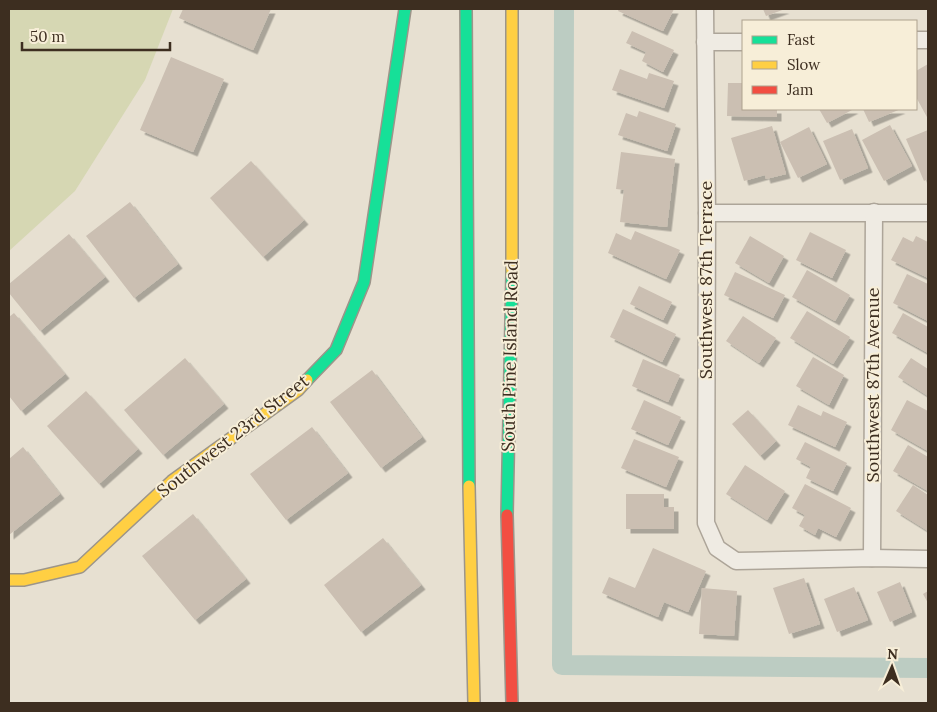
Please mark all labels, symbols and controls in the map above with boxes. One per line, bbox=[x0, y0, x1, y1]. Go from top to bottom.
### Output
scale bar bbox=[22, 20, 170, 52]
legend bbox=[742, 20, 917, 110]
text: 50 m bbox=[30, 27, 65, 46]
text: Fast bbox=[787, 30, 815, 49]
text: Slow bbox=[787, 55, 820, 74]
text: Jam bbox=[786, 80, 814, 99]
street label: Southwest 87th Terrace bbox=[694, 181, 717, 379]
street label: South Pine Island Road bbox=[496, 260, 523, 452]
street label: Southwest 87th Avenue bbox=[861, 287, 884, 483]
street label: Southwest 23rd Street bbox=[152, 369, 313, 502]
north arrow bbox=[867, 642, 917, 692]
text: N bbox=[887, 645, 898, 663]

